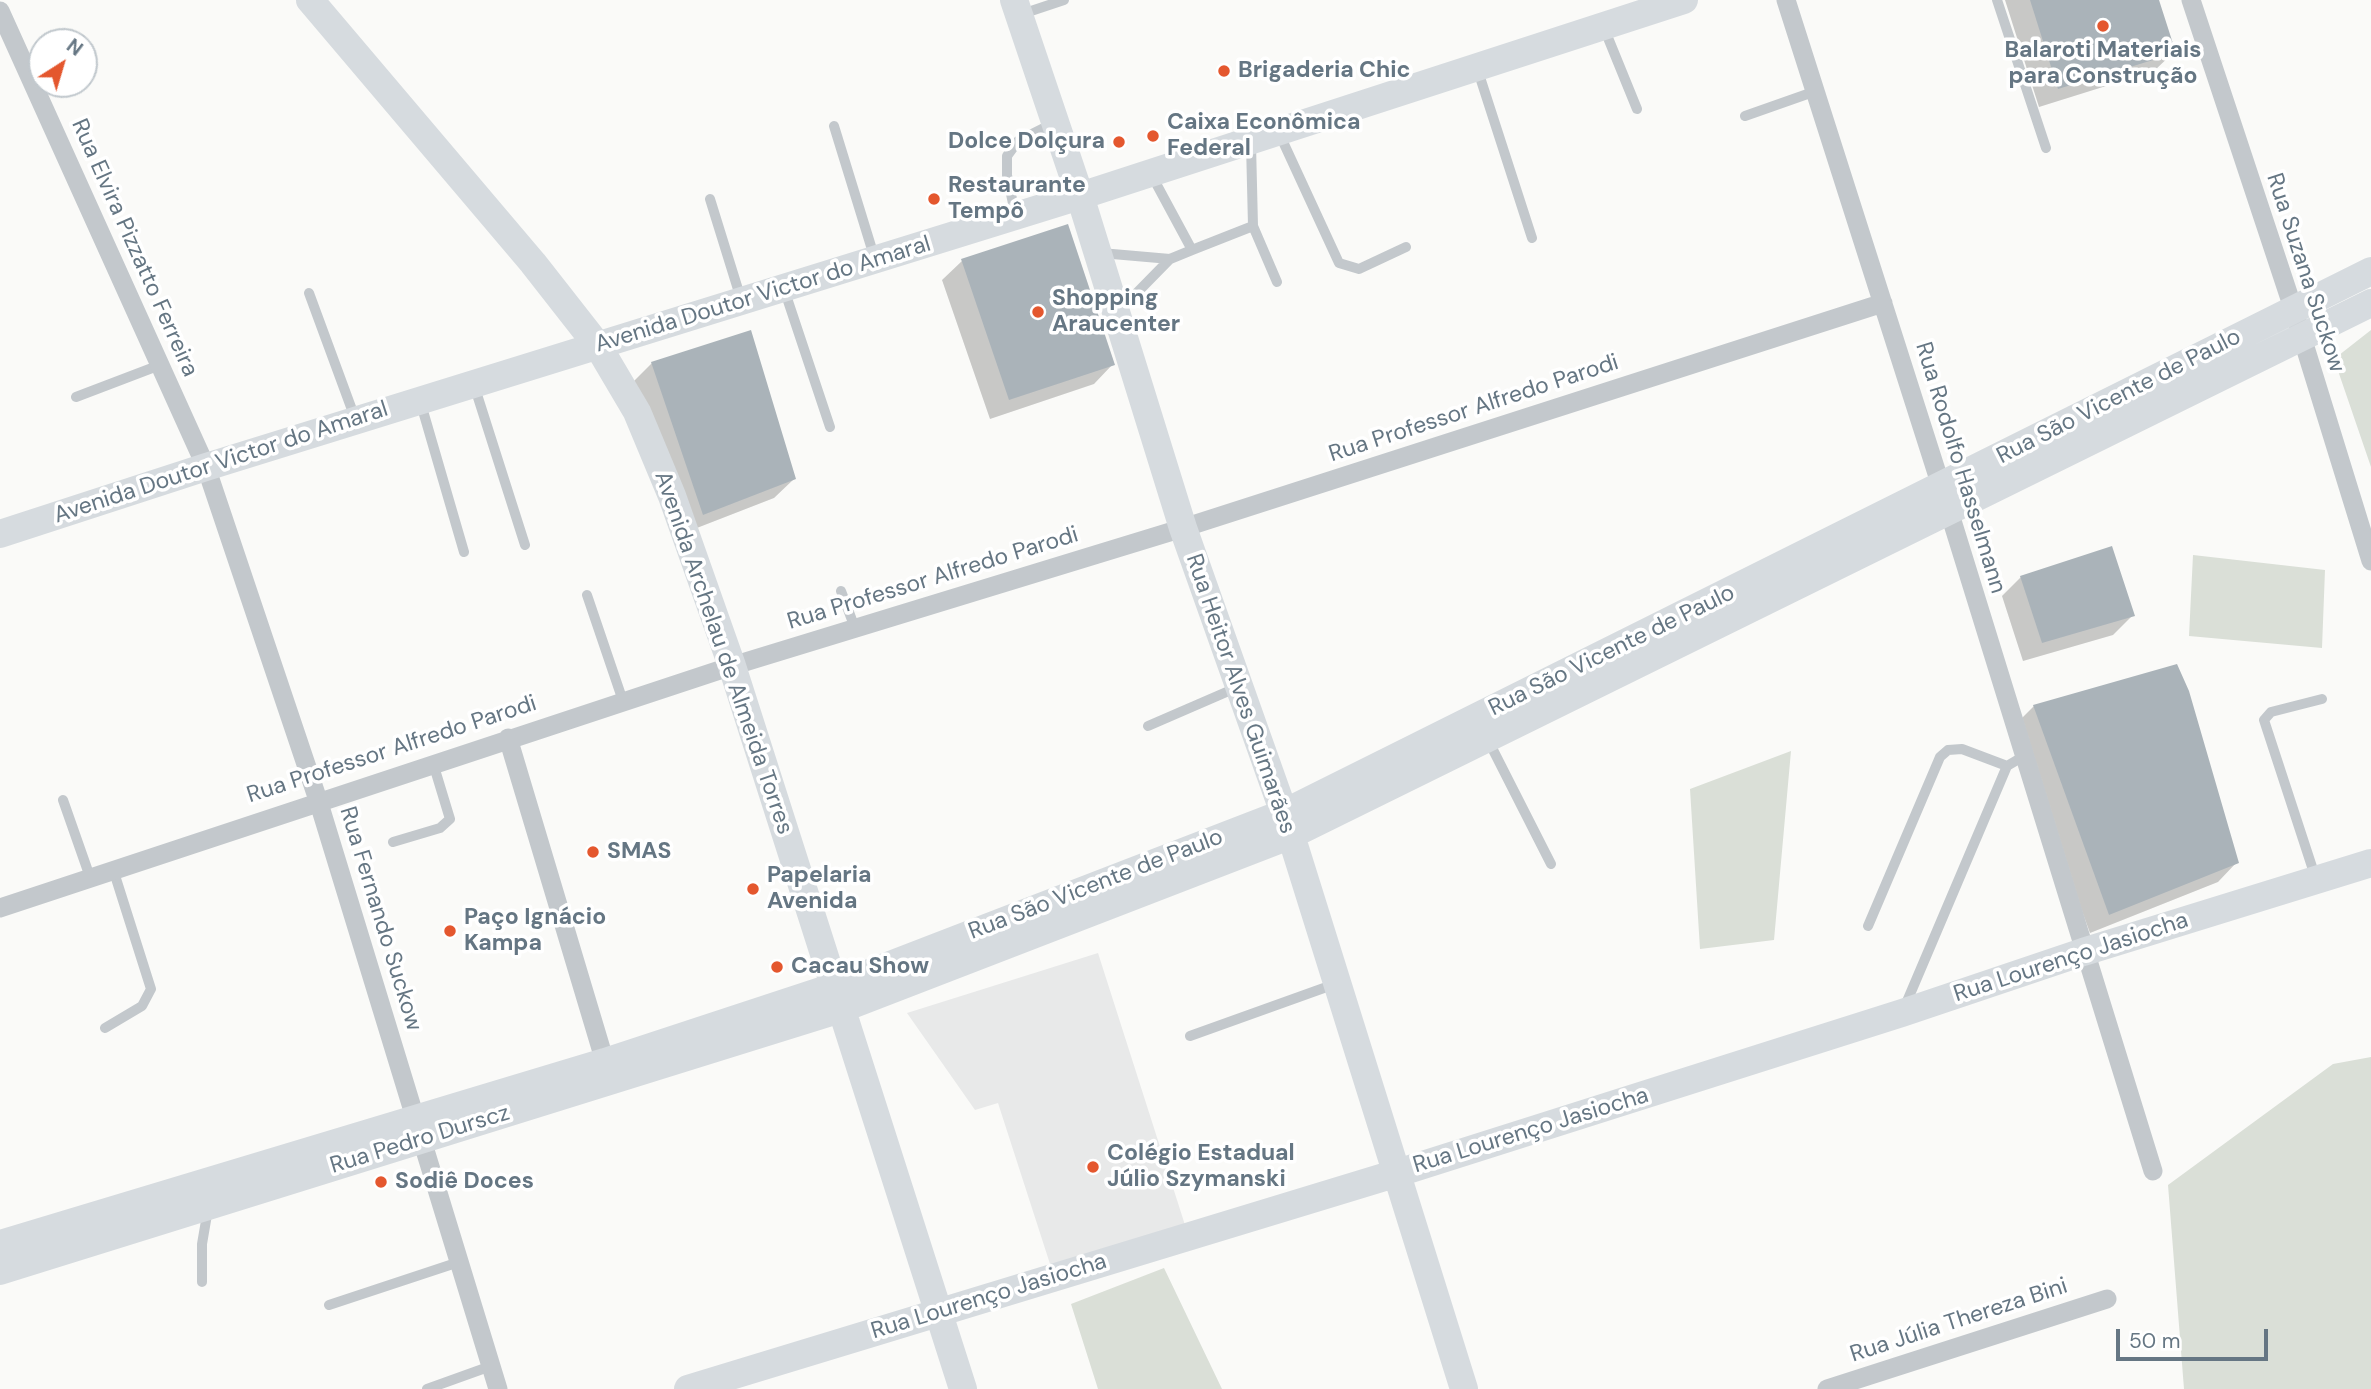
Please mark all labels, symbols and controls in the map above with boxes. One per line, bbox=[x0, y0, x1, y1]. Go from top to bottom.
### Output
marker: Balaroti Materiais para Construção bbox=[2095, 18, 2111, 34]
north arrow bbox=[28, 28, 98, 98]
text: N bbox=[62, 33, 88, 62]
place label: Balaroti Materiais para Construção bbox=[2004, 37, 2202, 91]
place label: Brigaderia Chic bbox=[1238, 57, 1411, 85]
marker: Brigaderia Chic bbox=[1216, 63, 1232, 79]
place label: Caixa Econômica Federal bbox=[1167, 109, 1360, 163]
street label: Rua Elvira Pizzatto Ferreira bbox=[65, 115, 203, 381]
place label: Dolce Dolçura bbox=[948, 128, 1105, 156]
marker: Caixa Econômica Federal bbox=[1145, 128, 1161, 144]
marker: Dolce Dolçura bbox=[1111, 134, 1127, 150]
street label: Rua Suzana Suckow bbox=[2260, 170, 2350, 376]
place label: Restaurante Tempô bbox=[948, 172, 1086, 226]
marker: Restaurante Tempô bbox=[926, 191, 942, 207]
street label: Avenida Doutor Victor do Amaral bbox=[592, 231, 934, 359]
place label: Shopping Araucenter bbox=[1052, 285, 1180, 339]
marker: Shopping Araucenter bbox=[1030, 304, 1046, 320]
street label: Rua São Vicente de Paulo bbox=[1992, 323, 2246, 471]
street label: Rua Rodolfo Hasselmann bbox=[1909, 339, 2011, 597]
street label: Rua Professor Alfredo Parodi bbox=[1326, 349, 1622, 469]
street label: Avenida Doutor Victor do Amaral bbox=[51, 396, 391, 530]
street label: Avenida Archelau de Almeida Torres bbox=[648, 468, 798, 838]
street label: Rua Professor Alfredo Parodi bbox=[784, 522, 1082, 636]
street label: Rua Heitor Alves Guimarães bbox=[1179, 550, 1301, 838]
street label: Rua São Vicente de Paulo bbox=[1485, 579, 1739, 723]
street label: Rua Professor Alfredo Parodi bbox=[244, 690, 540, 810]
street label: Rua Fernando Suckow bbox=[333, 803, 427, 1035]
street label: Rua São Vicente de Paulo bbox=[965, 824, 1227, 946]
place label: SMAS bbox=[607, 838, 671, 866]
marker: SMAS bbox=[585, 844, 601, 860]
place label: Papelaria Avenida bbox=[767, 862, 872, 916]
marker: Papelaria Avenida bbox=[745, 881, 761, 897]
place label: Paço Ignácio Kampa bbox=[464, 904, 606, 958]
street label: Rua Lourenço Jasiocha bbox=[1950, 907, 2192, 1009]
marker: Paço Ignácio Kampa bbox=[442, 923, 458, 939]
place label: Cacau Show bbox=[791, 953, 929, 981]
marker: Cacau Show bbox=[769, 959, 785, 975]
street label: Rua Lourenço Jasiocha bbox=[1410, 1082, 1652, 1180]
street label: Rua Pedro Durscz bbox=[327, 1100, 513, 1180]
place label: Colégio Estadual Júlio Szymanski bbox=[1107, 1140, 1295, 1194]
marker: Colégio Estadual Júlio Szymanski bbox=[1085, 1159, 1101, 1175]
place label: Sodiê Doces bbox=[395, 1168, 534, 1196]
marker: Sodiê Doces bbox=[373, 1174, 389, 1190]
street label: Rua Lourenço Jasiocha bbox=[868, 1248, 1110, 1346]
street label: Rua Júlia Thereza Bini bbox=[1847, 1273, 2071, 1369]
scale bar bbox=[2119, 1316, 2271, 1360]
text: 50 m bbox=[2129, 1327, 2180, 1355]

